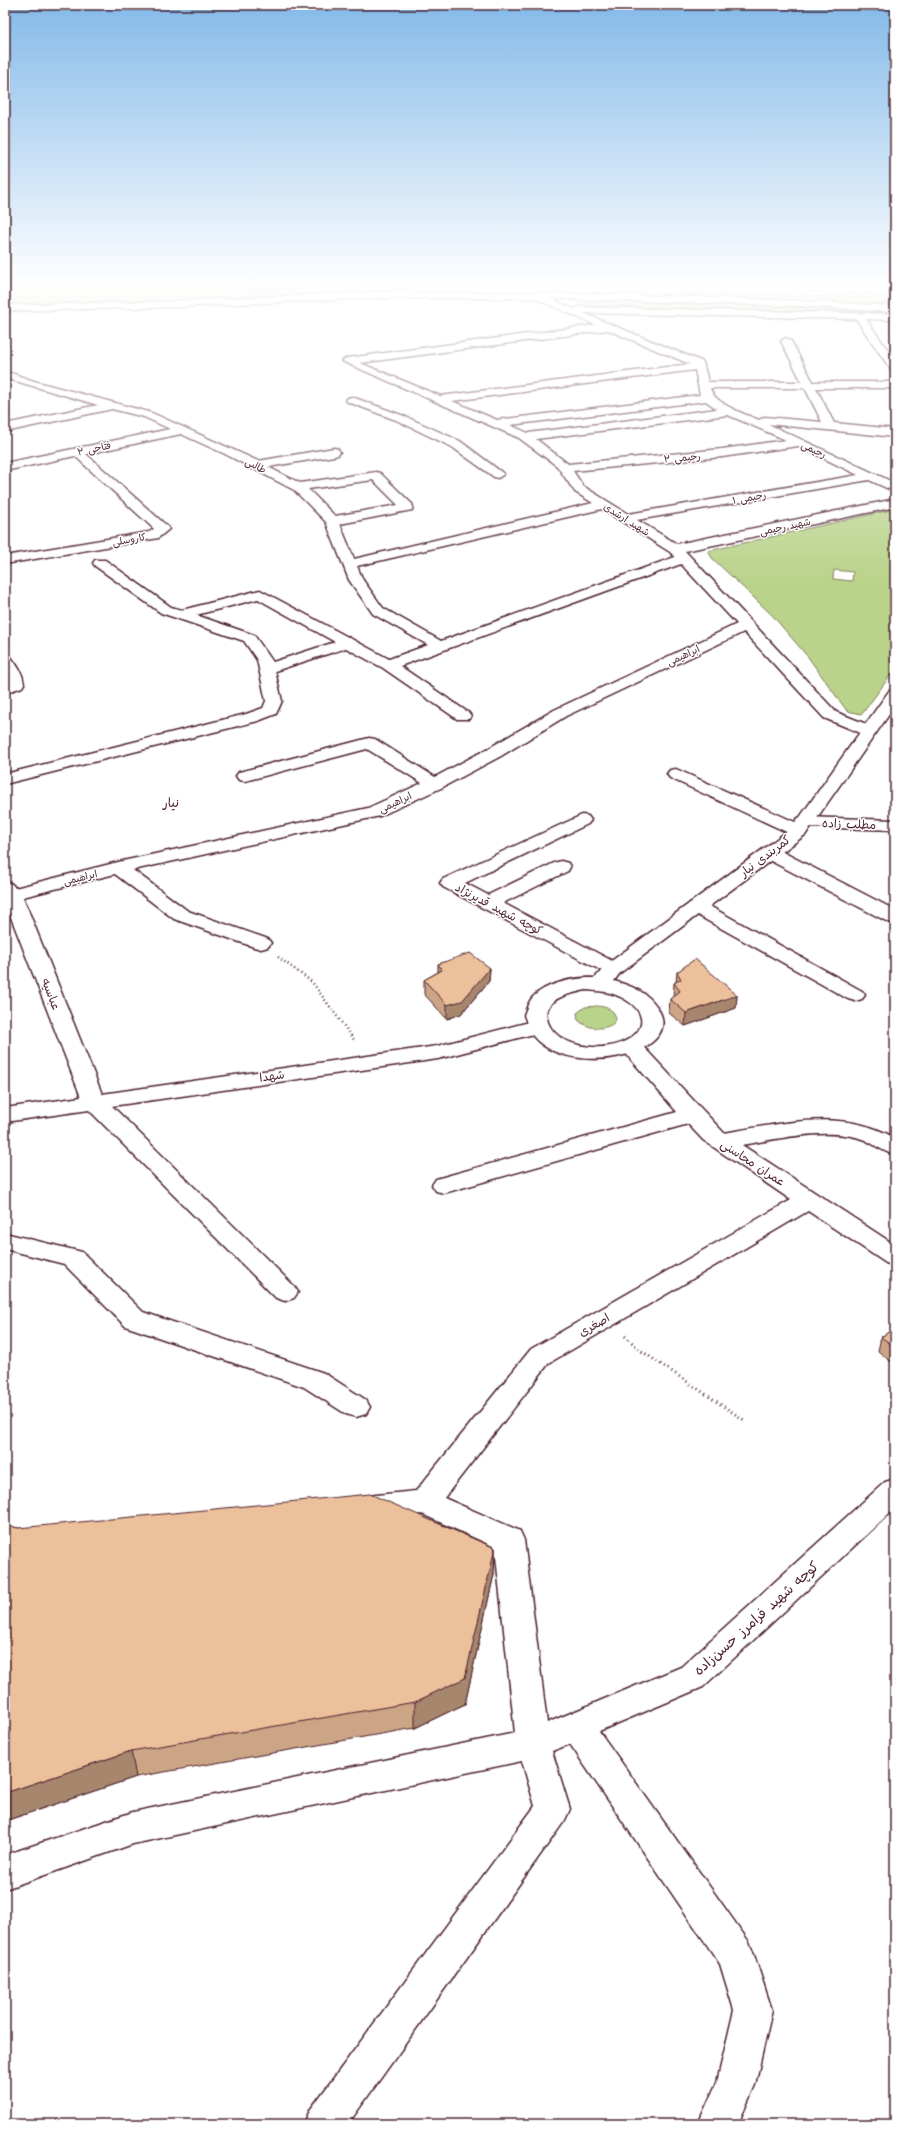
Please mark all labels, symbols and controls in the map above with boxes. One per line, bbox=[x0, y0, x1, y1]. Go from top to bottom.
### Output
street label: رحیمی bbox=[798, 437, 829, 463]
street label: فتاحی ۲ bbox=[76, 438, 113, 460]
street label: رحیمی ۲ bbox=[663, 448, 701, 468]
street label: طالبی bbox=[242, 454, 269, 478]
street label: رحیمی ۱ bbox=[731, 487, 767, 509]
street label: شهید ارشدی bbox=[600, 499, 653, 541]
street label: شهید رحیمی bbox=[758, 514, 812, 540]
street label: کاروسلی bbox=[111, 529, 147, 551]
street label: ابراهیمی bbox=[664, 641, 703, 670]
street label: ابراهیمی bbox=[376, 788, 415, 817]
district label: نیار bbox=[162, 793, 179, 814]
street label: مطلب زاده bbox=[822, 814, 876, 835]
street label: کمربندی نیار bbox=[735, 831, 795, 883]
street label: ابراهیمی bbox=[61, 866, 99, 890]
street label: کوچه شهید قدیرنژاد bbox=[452, 878, 546, 941]
street label: عباسیه bbox=[36, 976, 65, 1013]
street label: شهدا bbox=[258, 1065, 286, 1088]
street label: عمران محاسنی bbox=[716, 1135, 789, 1192]
street label: اصغری bbox=[575, 1309, 614, 1342]
street label: کوچه شهید فرامرز حسن‌زاده bbox=[689, 1556, 824, 1681]

